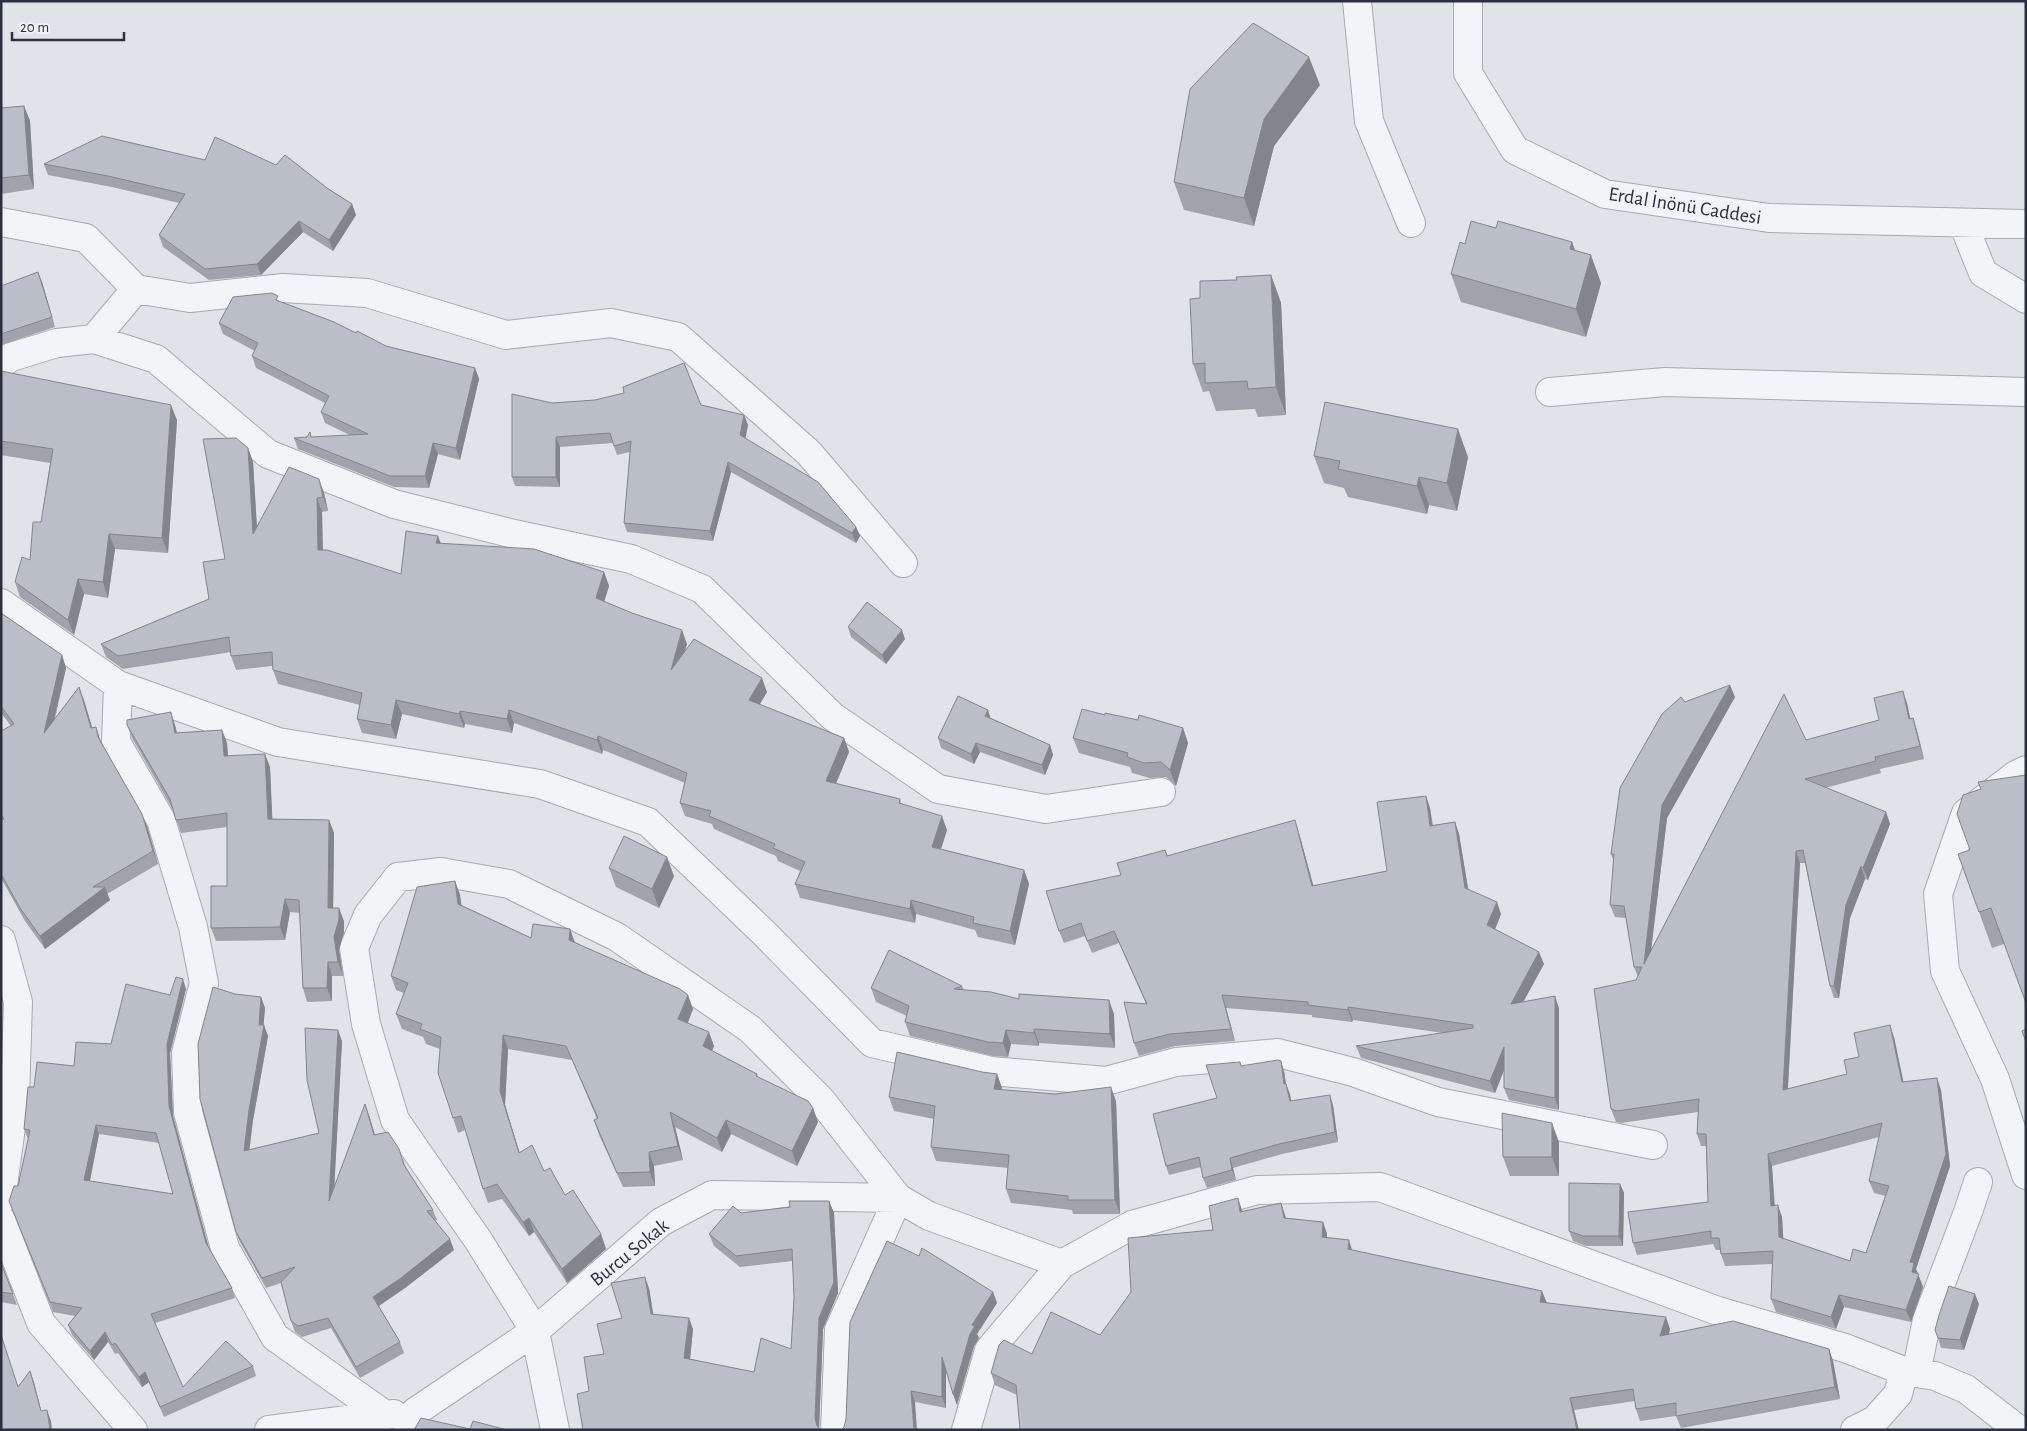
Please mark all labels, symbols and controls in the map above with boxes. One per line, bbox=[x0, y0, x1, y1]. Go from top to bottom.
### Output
scale bar bbox=[12, 10, 125, 42]
text: 20 m bbox=[20, 20, 49, 35]
street label: Erdal İnönü Caddesi bbox=[1607, 184, 1763, 228]
street label: Burcu Sokak bbox=[587, 1215, 673, 1290]

